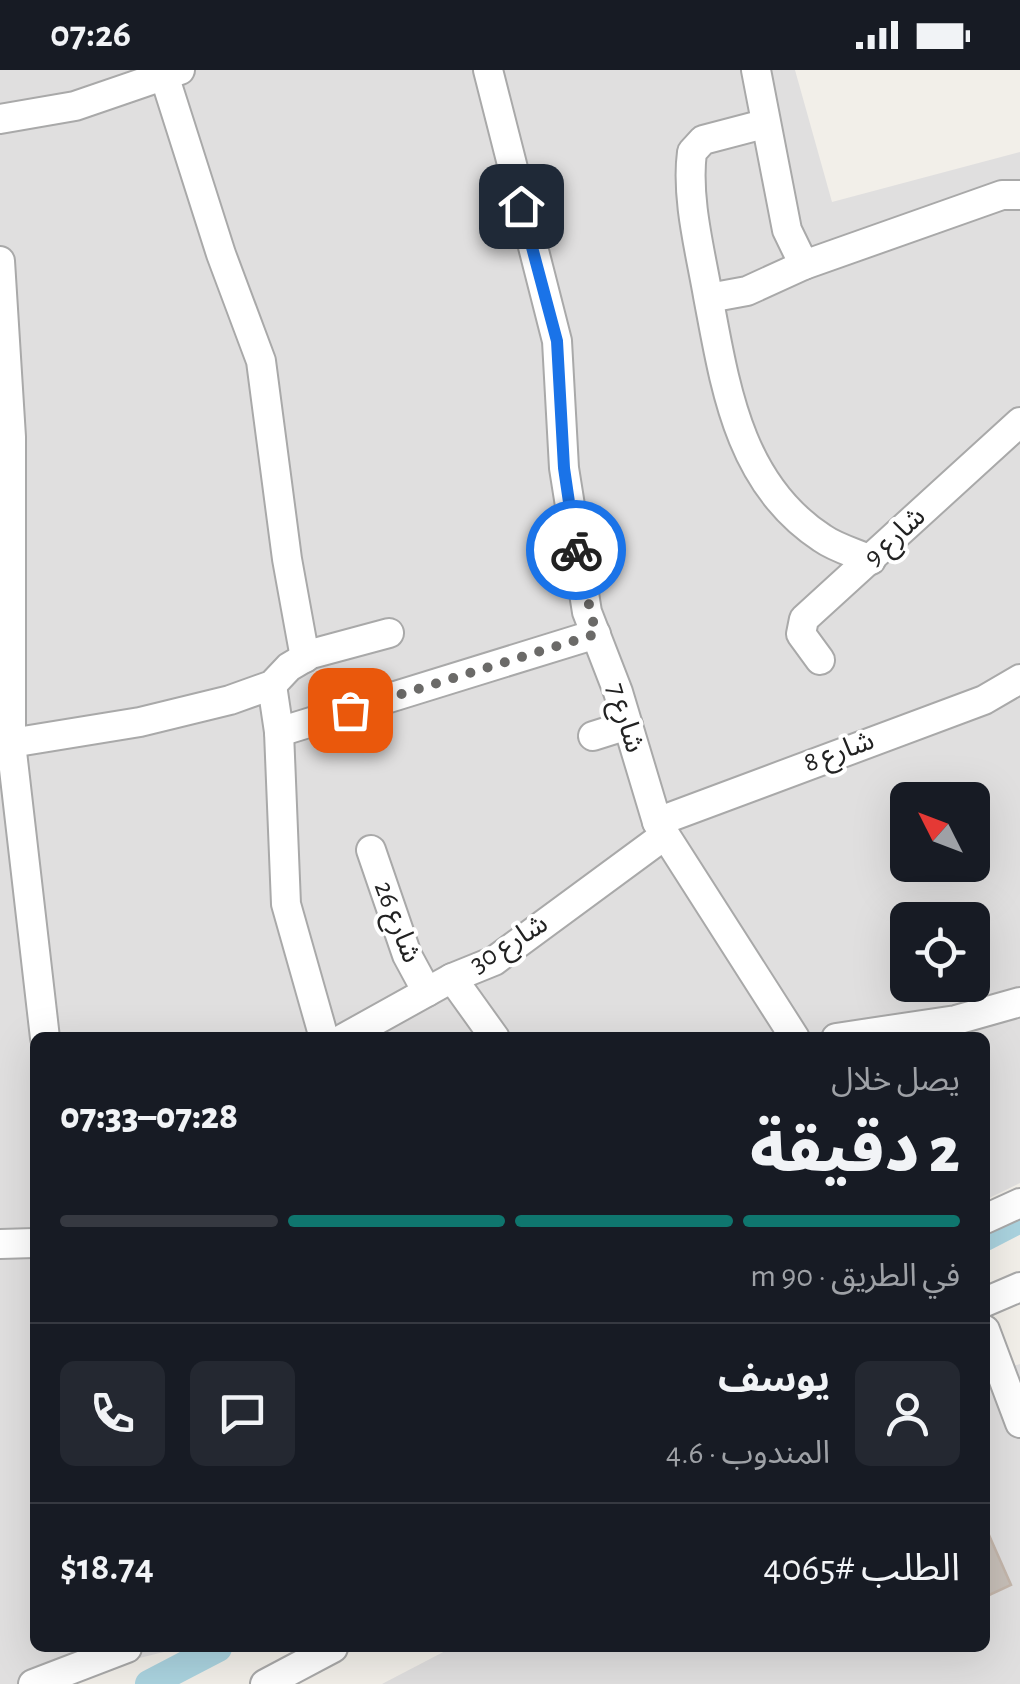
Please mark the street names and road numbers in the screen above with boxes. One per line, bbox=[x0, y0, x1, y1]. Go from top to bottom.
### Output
street label: شارع 9 bbox=[859, 502, 934, 576]
street label: شارع 7 bbox=[596, 680, 649, 757]
street label: شارع 8 bbox=[800, 726, 880, 782]
street label: شارع 26 bbox=[364, 877, 425, 969]
street label: شارع 30 bbox=[465, 909, 555, 983]

